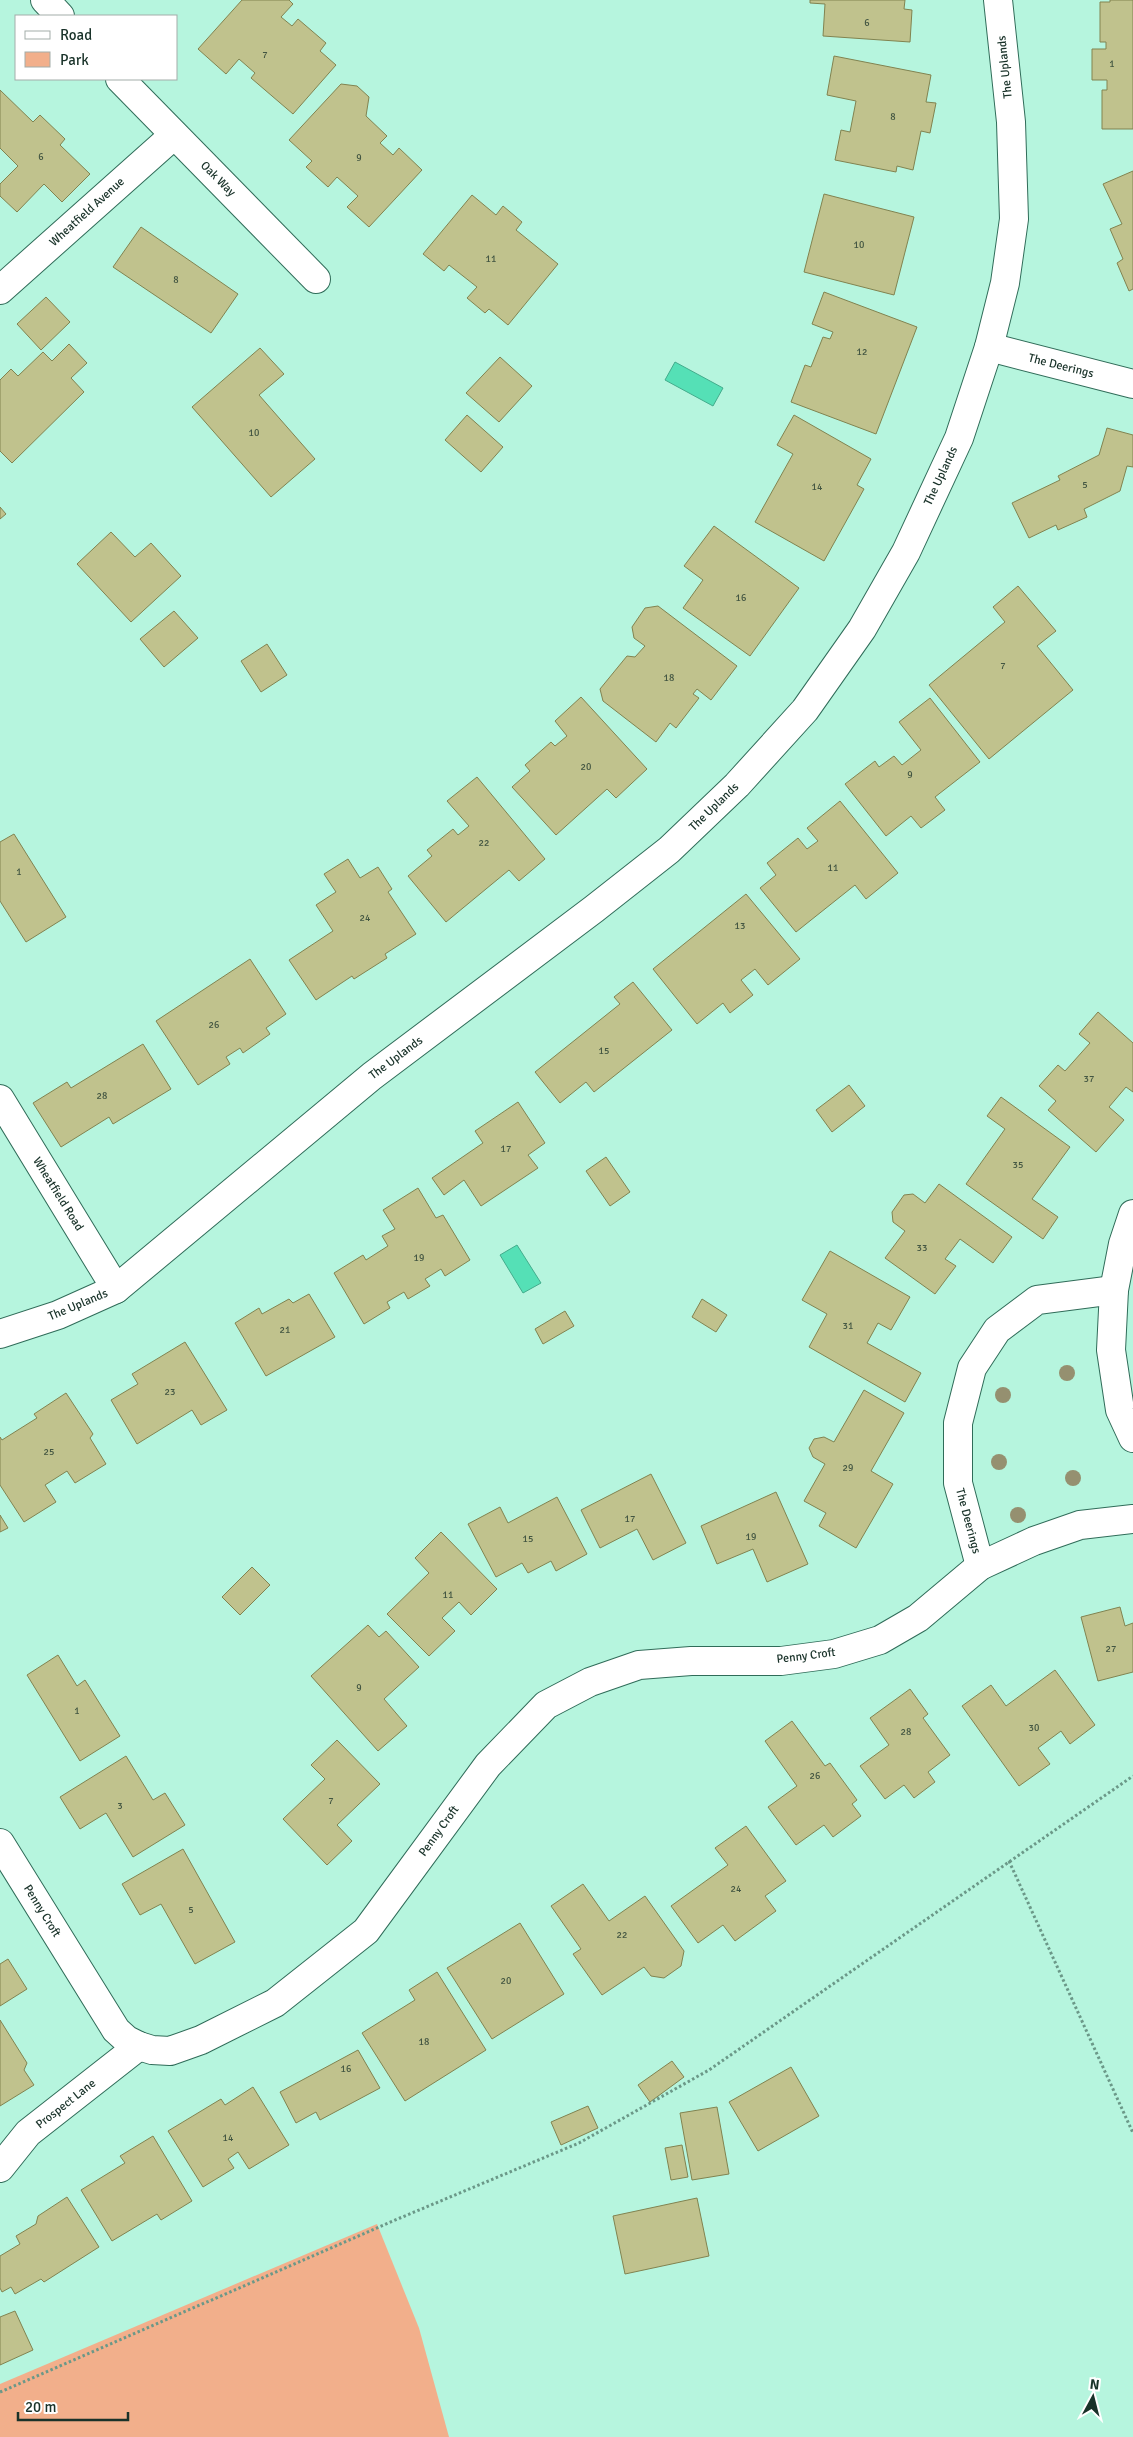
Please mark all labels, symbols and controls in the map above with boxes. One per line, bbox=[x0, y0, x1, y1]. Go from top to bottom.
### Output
legend bbox=[15, 15, 178, 80]
house number: 6 bbox=[864, 17, 870, 29]
text: Road bbox=[60, 26, 92, 44]
street label: The Uplands bbox=[994, 35, 1016, 99]
house number: 7 bbox=[262, 49, 268, 61]
text: Park bbox=[60, 51, 89, 69]
house number: 1 bbox=[1109, 58, 1115, 70]
house number: 8 bbox=[890, 111, 896, 123]
house number: 6 bbox=[38, 151, 44, 163]
house number: 9 bbox=[356, 152, 362, 164]
street label: Oak Way bbox=[197, 158, 239, 200]
street label: Wheatfield Avenue bbox=[46, 174, 128, 250]
house number: 10 bbox=[854, 239, 864, 251]
house number: 11 bbox=[486, 253, 496, 265]
house number: 8 bbox=[173, 274, 179, 286]
house number: 12 bbox=[857, 346, 867, 358]
street label: The Deerings bbox=[1027, 351, 1095, 381]
house number: 10 bbox=[249, 427, 259, 439]
street label: The Uplands bbox=[921, 444, 961, 508]
house number: 5 bbox=[1082, 479, 1088, 491]
house number: 14 bbox=[812, 481, 823, 493]
house number: 16 bbox=[736, 592, 746, 604]
house number: 7 bbox=[1000, 660, 1006, 672]
house number: 18 bbox=[664, 672, 674, 684]
house number: 20 bbox=[581, 761, 591, 773]
house number: 9 bbox=[907, 769, 913, 781]
street label: The Uplands bbox=[686, 780, 742, 834]
house number: 22 bbox=[479, 837, 489, 849]
house number: 11 bbox=[828, 862, 838, 874]
house number: 1 bbox=[16, 866, 22, 878]
house number: 24 bbox=[360, 912, 371, 924]
house number: 13 bbox=[735, 920, 745, 932]
house number: 26 bbox=[209, 1019, 219, 1031]
street label: The Uplands bbox=[366, 1033, 426, 1083]
house number: 15 bbox=[599, 1045, 609, 1057]
house number: 37 bbox=[1084, 1073, 1094, 1085]
house number: 28 bbox=[97, 1090, 107, 1102]
house number: 17 bbox=[501, 1143, 511, 1155]
street label: Wheatfield Road bbox=[29, 1154, 87, 1234]
house number: 35 bbox=[1013, 1159, 1023, 1171]
house number: 33 bbox=[917, 1242, 927, 1254]
house number: 19 bbox=[414, 1252, 424, 1264]
street label: The Uplands bbox=[46, 1286, 110, 1324]
house number: 31 bbox=[843, 1320, 853, 1332]
house number: 21 bbox=[280, 1324, 290, 1336]
house number: 23 bbox=[165, 1386, 175, 1398]
house number: 25 bbox=[44, 1446, 54, 1458]
house number: 29 bbox=[843, 1462, 853, 1474]
street label: The Deerings bbox=[952, 1487, 984, 1555]
house number: 17 bbox=[625, 1513, 635, 1525]
house number: 19 bbox=[746, 1531, 756, 1543]
house number: 15 bbox=[523, 1533, 533, 1545]
house number: 11 bbox=[443, 1589, 453, 1601]
house number: 27 bbox=[1106, 1643, 1116, 1655]
street label: Penny Croft bbox=[776, 1645, 836, 1667]
house number: 9 bbox=[356, 1682, 362, 1694]
house number: 1 bbox=[74, 1705, 80, 1717]
house number: 30 bbox=[1029, 1722, 1039, 1734]
house number: 28 bbox=[901, 1726, 911, 1738]
house number: 26 bbox=[810, 1770, 820, 1782]
house number: 7 bbox=[328, 1795, 334, 1807]
house number: 3 bbox=[117, 1800, 123, 1812]
street label: Penny Croft bbox=[416, 1803, 463, 1859]
street label: Penny Croft bbox=[20, 1882, 64, 1940]
house number: 24 bbox=[731, 1883, 742, 1895]
house number: 5 bbox=[188, 1904, 194, 1916]
house number: 22 bbox=[617, 1929, 627, 1941]
house number: 20 bbox=[501, 1975, 511, 1987]
house number: 18 bbox=[419, 2036, 429, 2048]
house number: 16 bbox=[341, 2063, 351, 2075]
street label: Prospect Lane bbox=[33, 2076, 99, 2132]
house number: 14 bbox=[223, 2132, 234, 2144]
north arrow bbox=[1068, 2372, 1118, 2422]
text: N bbox=[1089, 2376, 1100, 2394]
scale bar bbox=[18, 2390, 128, 2422]
text: 20 m bbox=[25, 2398, 56, 2416]

